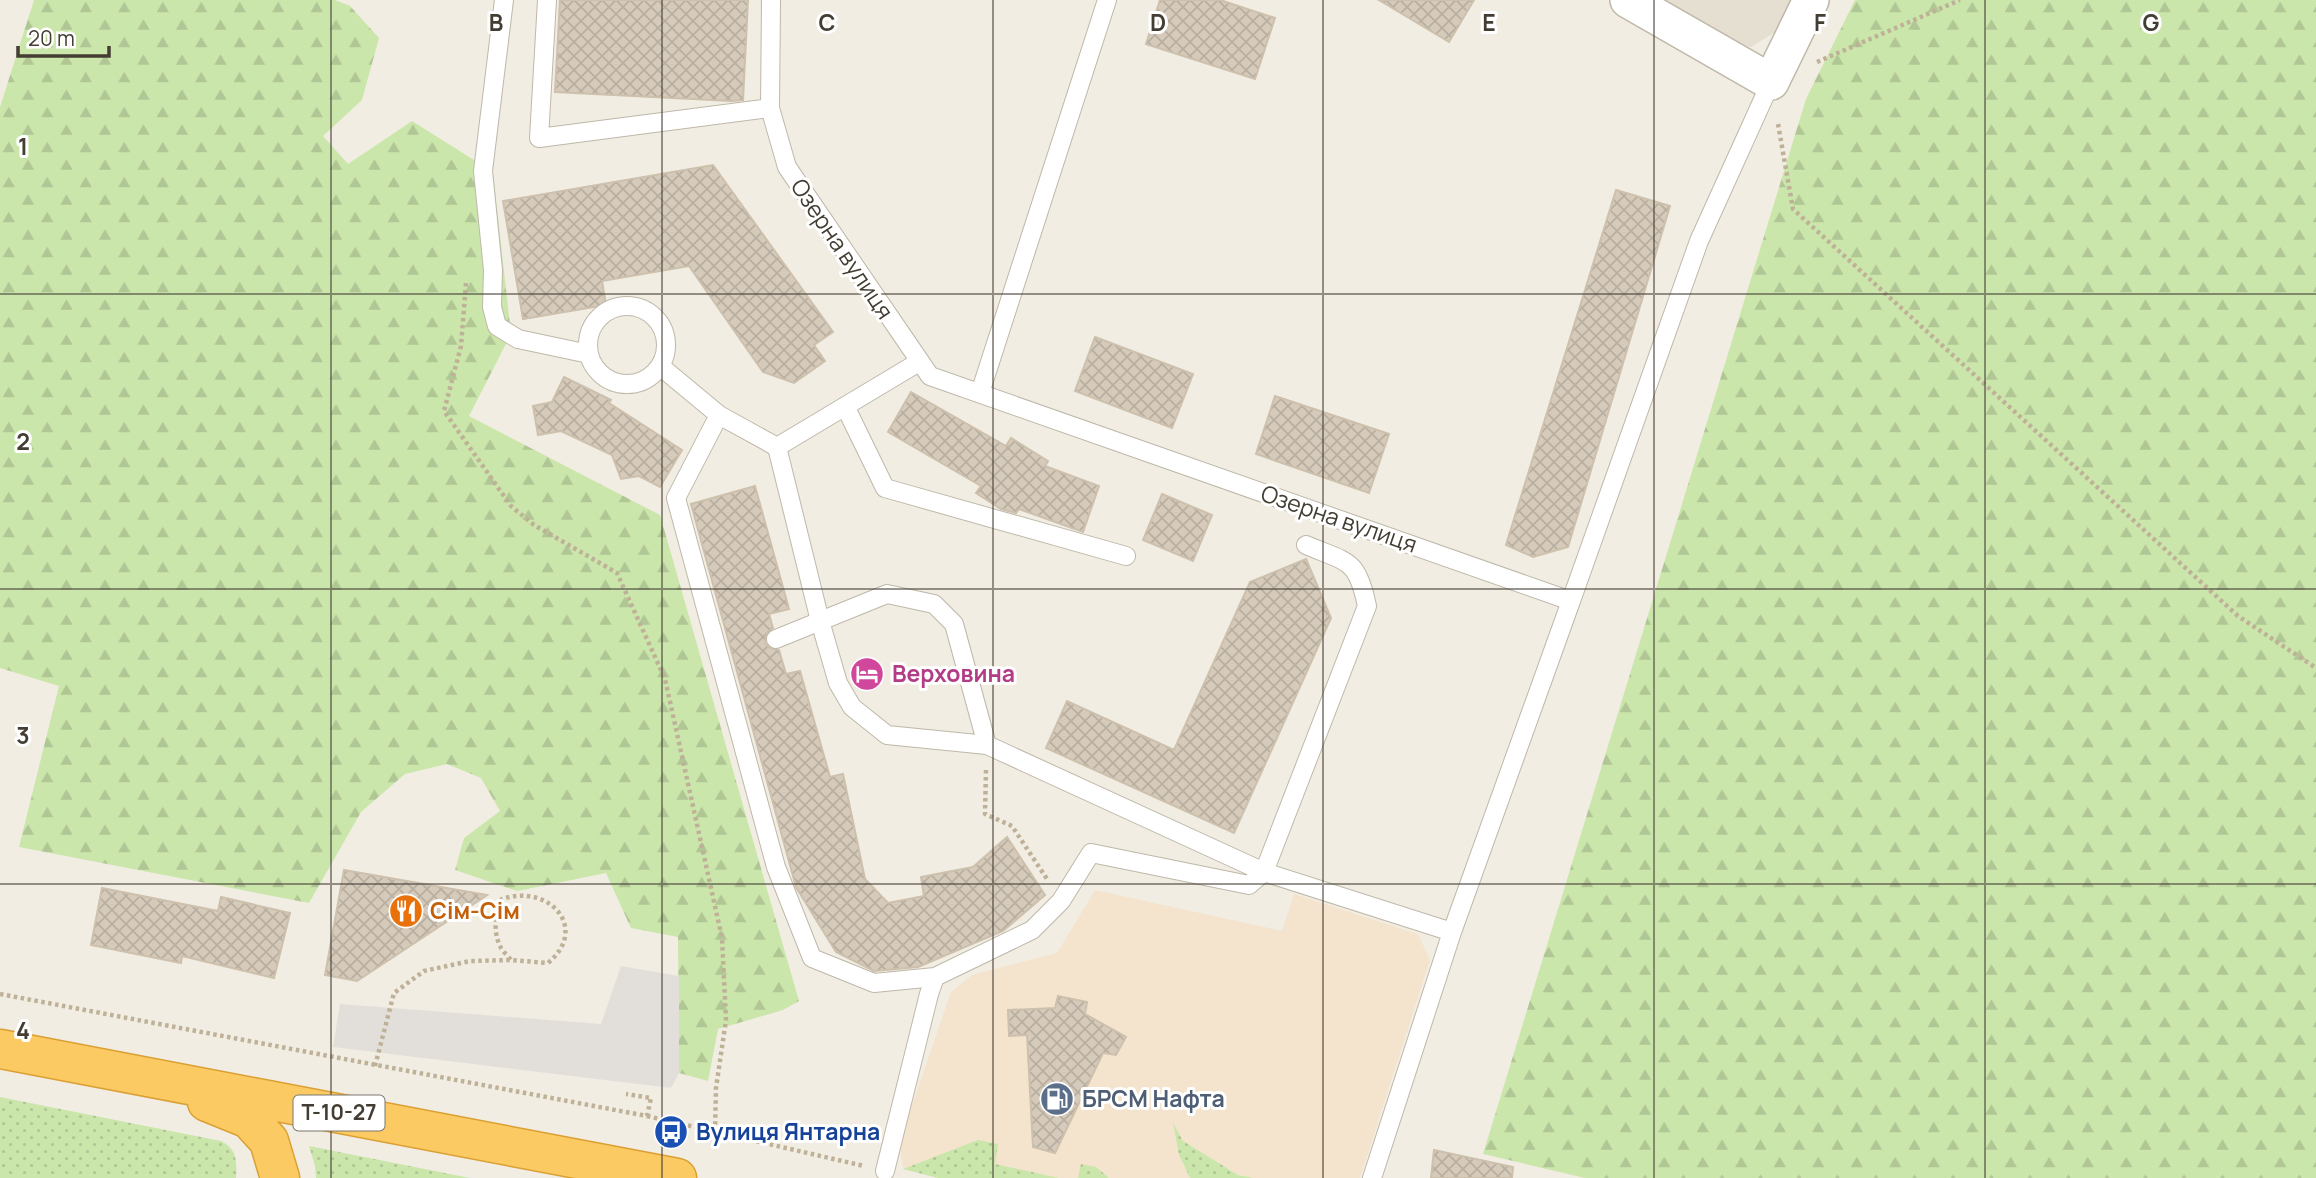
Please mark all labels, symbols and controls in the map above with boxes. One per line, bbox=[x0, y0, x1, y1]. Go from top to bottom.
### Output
text: B bbox=[489, 6, 503, 38]
text: C bbox=[819, 6, 836, 38]
text: D bbox=[1150, 6, 1166, 38]
text: E bbox=[1482, 6, 1496, 38]
text: F bbox=[1814, 6, 1826, 38]
text: G bbox=[2143, 6, 2160, 38]
scale bar bbox=[18, 14, 108, 58]
text: 20 m bbox=[28, 24, 75, 52]
text: 1 bbox=[18, 130, 28, 162]
street label: Озерна вулиця bbox=[784, 172, 902, 325]
text: 2 bbox=[16, 425, 30, 457]
street label: Озерна вулиця bbox=[1257, 476, 1422, 560]
hotel icon: Верховина bbox=[848, 655, 886, 693]
place label: Верховина bbox=[892, 657, 1015, 689]
text: 3 bbox=[16, 719, 30, 751]
restaurant icon: Сім-Сім bbox=[387, 892, 425, 930]
place label: Сім-Сім bbox=[430, 894, 520, 926]
text: 4 bbox=[16, 1014, 30, 1046]
fuel station icon: БРСМ Нафта bbox=[1038, 1080, 1076, 1118]
place label: БРСМ Нафта bbox=[1082, 1082, 1225, 1114]
road number: Т-10-27 bbox=[294, 1096, 384, 1130]
bus stop icon: Вулиця Янтарна bbox=[652, 1113, 690, 1151]
place label: Вулиця Янтарна bbox=[696, 1115, 880, 1147]

